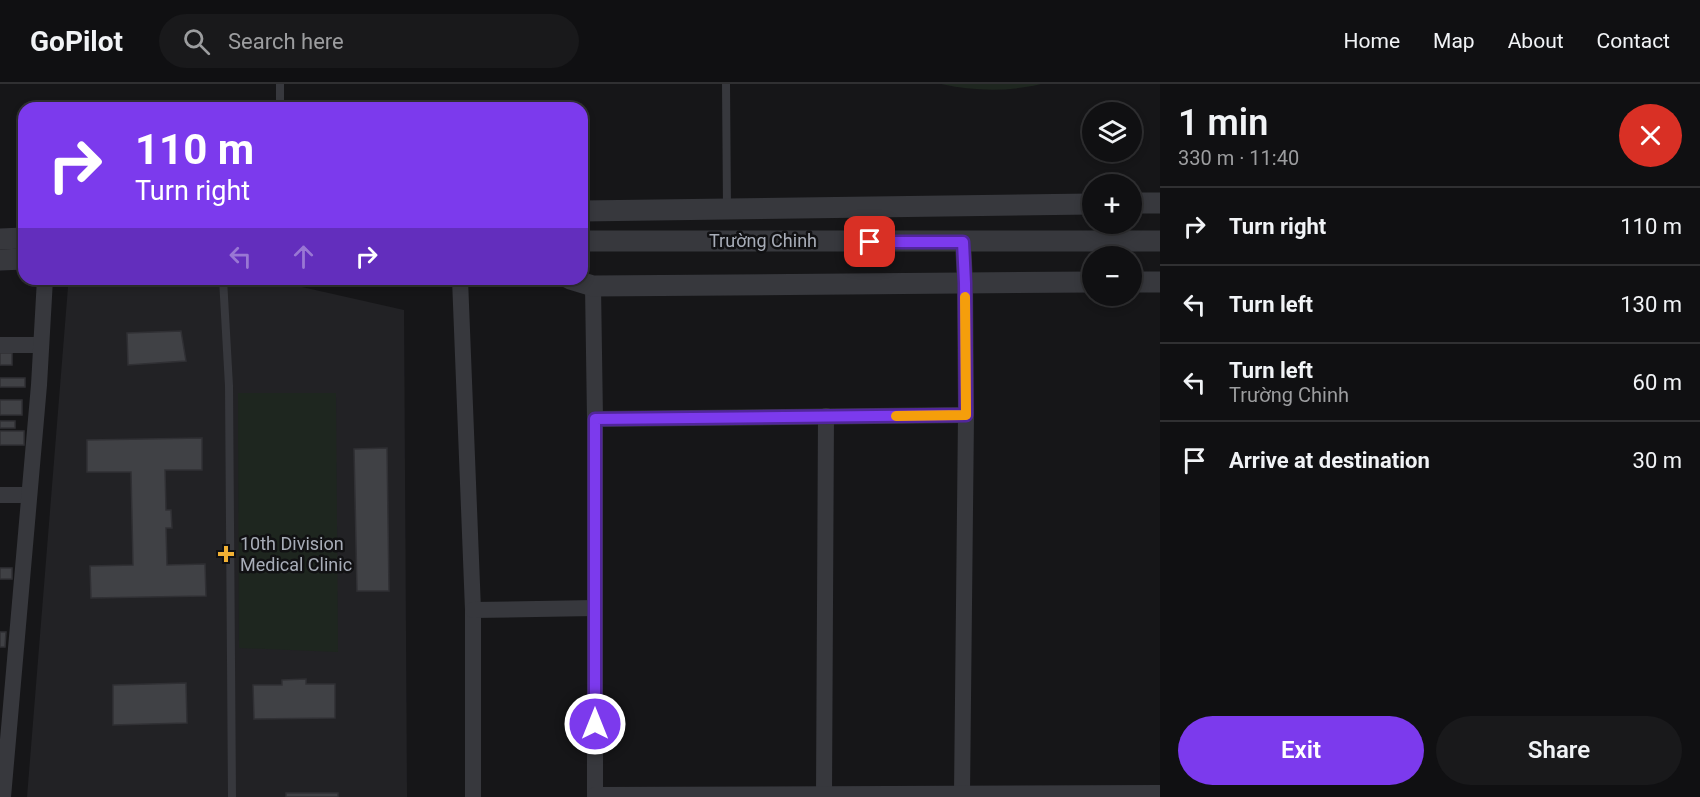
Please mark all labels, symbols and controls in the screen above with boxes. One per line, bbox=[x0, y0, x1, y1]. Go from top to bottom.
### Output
search box bbox=[159, 14, 579, 68]
text: GoPilot bbox=[30, 25, 123, 58]
icon: search bbox=[180, 25, 213, 58]
text: Search here bbox=[228, 29, 344, 54]
text: Home bbox=[1344, 29, 1400, 53]
text: Map bbox=[1433, 29, 1475, 53]
text: About bbox=[1508, 29, 1564, 53]
text: Contact bbox=[1597, 29, 1670, 53]
map controls bbox=[1082, 102, 1142, 306]
button: layers bbox=[1082, 102, 1142, 162]
text: 1 min bbox=[1178, 102, 1268, 144]
button: close bbox=[1619, 104, 1682, 167]
text: 110 m bbox=[135, 125, 254, 174]
icon: right bbox=[36, 126, 114, 204]
text: 330 m · 11:40 bbox=[1178, 146, 1299, 170]
button: + bbox=[1082, 174, 1142, 234]
text: Turn right bbox=[135, 175, 250, 207]
icon: right bbox=[1178, 210, 1211, 243]
text: Turn right bbox=[1229, 214, 1326, 239]
text: 110 m bbox=[1620, 214, 1682, 239]
pin bbox=[844, 216, 895, 267]
icon: arrive bbox=[853, 225, 886, 258]
street label: Trường Chinh bbox=[709, 230, 817, 251]
icon: left bbox=[224, 240, 257, 273]
icon: ahead bbox=[287, 240, 320, 273]
icon: right bbox=[350, 240, 383, 273]
button: − bbox=[1082, 246, 1142, 306]
icon: left bbox=[1178, 288, 1211, 321]
text: Turn left bbox=[1229, 292, 1313, 317]
text: 130 m bbox=[1620, 292, 1682, 317]
text: Turn left bbox=[1229, 358, 1313, 383]
icon: left bbox=[1178, 366, 1211, 399]
text: 60 m bbox=[1633, 370, 1682, 395]
text: Trường Chinh bbox=[1229, 383, 1349, 407]
icon: arrive bbox=[1178, 444, 1211, 477]
text: Arrive at destination bbox=[1229, 448, 1430, 473]
text: 30 m bbox=[1633, 448, 1682, 473]
place label: 10th Division Medical Clinic bbox=[240, 533, 352, 575]
marker: 10th Division Medical Clinic bbox=[217, 545, 235, 563]
position arrow bbox=[563, 692, 627, 756]
button: Exit bbox=[1178, 716, 1424, 785]
button: Share bbox=[1436, 716, 1682, 785]

